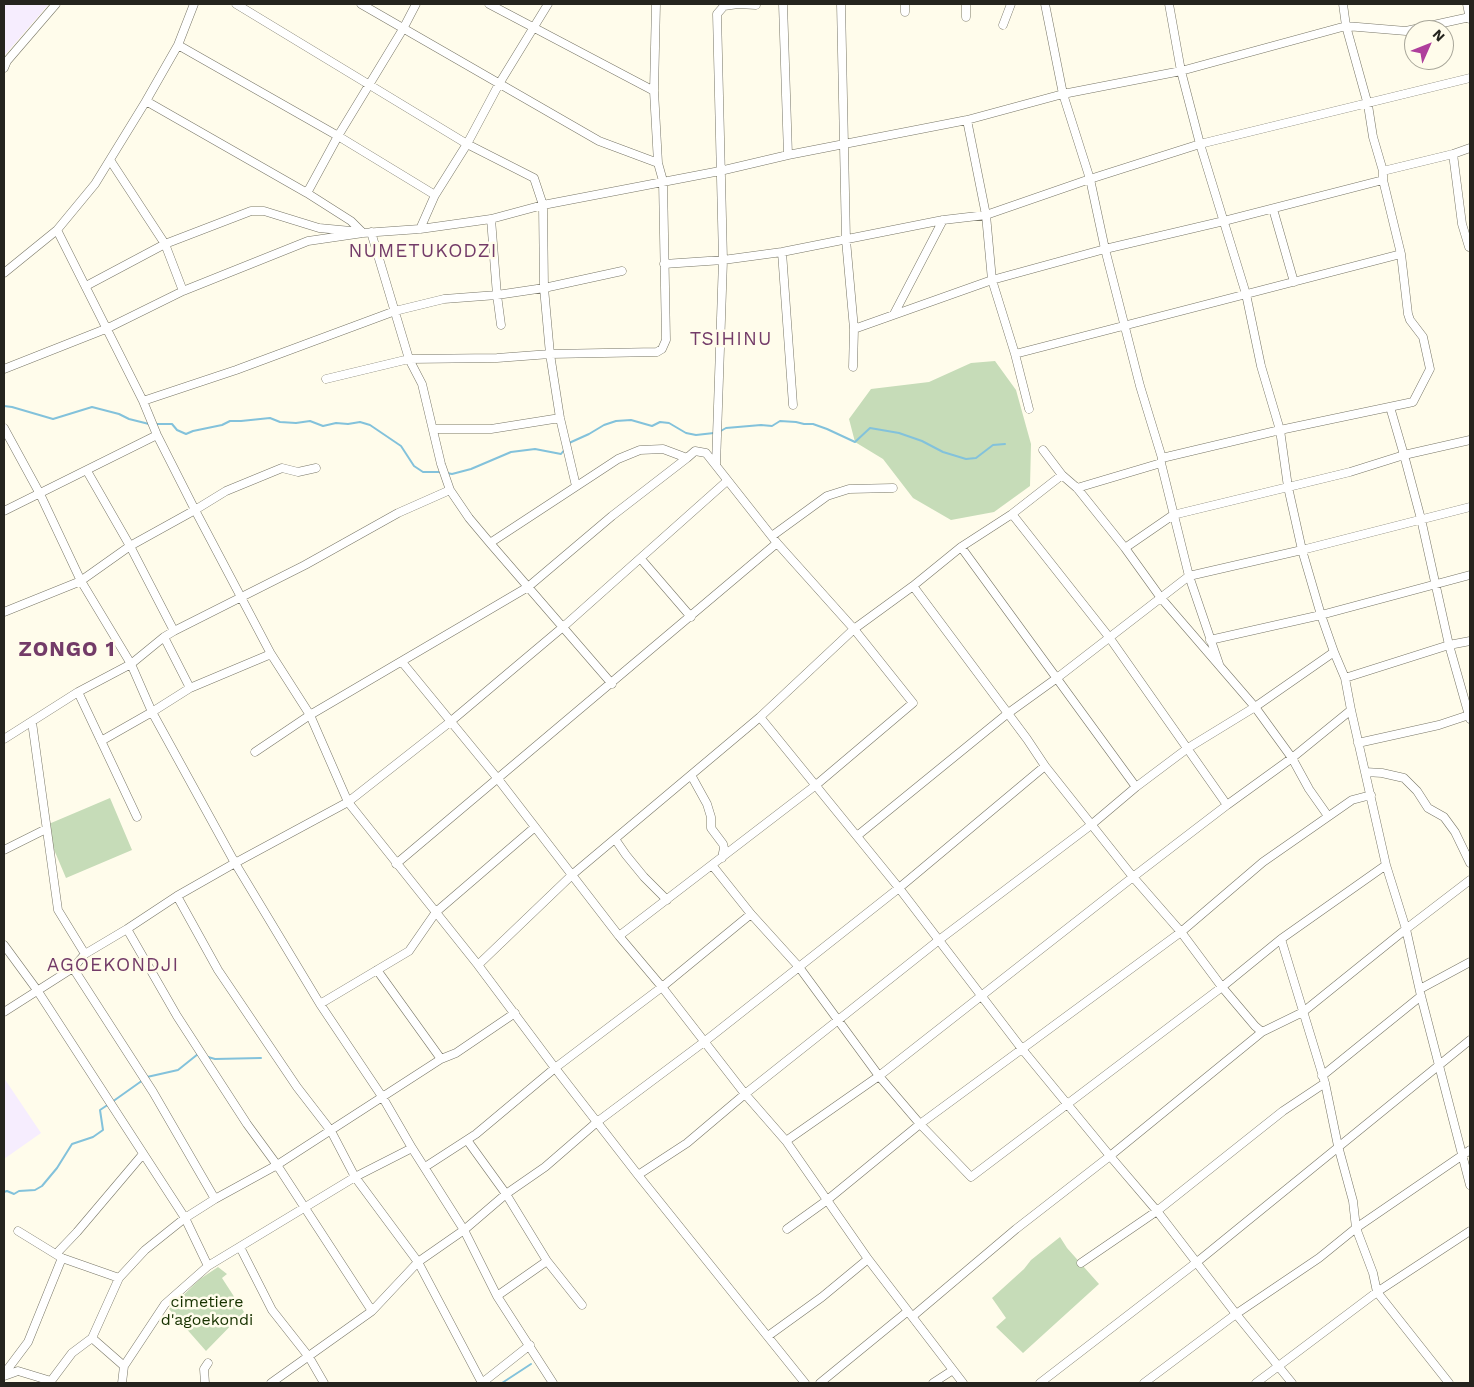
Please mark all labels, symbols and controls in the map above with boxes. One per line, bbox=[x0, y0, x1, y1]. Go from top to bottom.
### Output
north arrow bbox=[1404, 20, 1454, 70]
text: N bbox=[1430, 26, 1448, 45]
district label: NUMETUKODZI bbox=[347, 240, 499, 262]
district label: TSIHINU bbox=[689, 328, 773, 350]
district label: ZONGO 1 bbox=[18, 637, 116, 663]
district label: AGOEKONDJI bbox=[46, 954, 180, 976]
park label: cimetiere d'agoekondi bbox=[161, 1292, 253, 1330]

